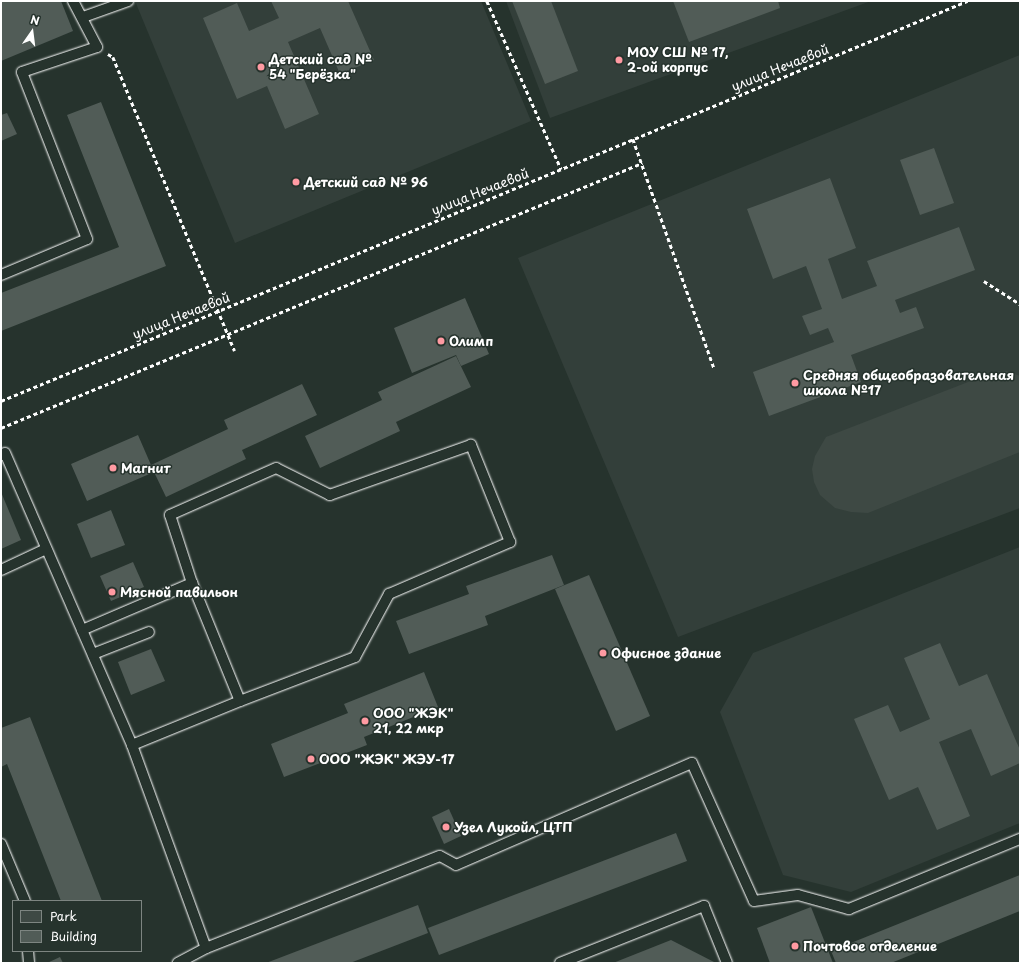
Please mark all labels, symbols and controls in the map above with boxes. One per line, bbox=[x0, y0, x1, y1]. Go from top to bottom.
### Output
text: N bbox=[29, 11, 41, 29]
north arrow bbox=[12, 12, 52, 52]
street label: улица Нечаевой bbox=[729, 41, 831, 95]
place label: МОУ СШ № 17, 2-ой корпус bbox=[627, 45, 730, 76]
place label: Детский сад № 54 "Берёзка" bbox=[269, 52, 373, 83]
marker: МОУ СШ № 17, 2-ой корпус bbox=[614, 55, 624, 65]
marker: Детский сад № 54 "Берёзка" bbox=[256, 62, 266, 72]
street label: улица Нечаевой bbox=[429, 165, 531, 219]
place label: Детский сад № 96 bbox=[304, 174, 428, 190]
marker: Детский сад № 96 bbox=[291, 177, 301, 187]
street label: улица Нечаевой bbox=[130, 289, 232, 343]
place label: Олимп bbox=[449, 333, 493, 349]
marker: Олимп bbox=[436, 336, 446, 346]
place label: Средняя общеобразовательная школа №17 bbox=[803, 368, 1015, 399]
marker: Средняя общеобразовательная школа №17 bbox=[790, 378, 800, 388]
place label: Магнит bbox=[121, 460, 170, 476]
marker: Магнит bbox=[108, 463, 118, 473]
place label: Мясной павильон bbox=[120, 584, 238, 600]
marker: Мясной павильон bbox=[107, 587, 117, 597]
place label: Офисное здание bbox=[611, 645, 722, 661]
marker: Офисное здание bbox=[598, 648, 608, 658]
place label: ООО "ЖЭК" 21, 22 мкр bbox=[373, 706, 453, 737]
marker: ООО "ЖЭК" 21, 22 мкр bbox=[360, 716, 370, 726]
place label: ООО "ЖЭК" ЖЭУ-17 bbox=[319, 751, 455, 767]
marker: ООО "ЖЭК" ЖЭУ-17 bbox=[306, 754, 316, 764]
place label: Узел Лукойл, ЦТП bbox=[454, 819, 574, 835]
marker: Узел Лукойл, ЦТП bbox=[441, 822, 451, 832]
legend bbox=[12, 900, 142, 952]
text: Park bbox=[50, 907, 77, 925]
text: Building bbox=[50, 927, 97, 945]
place label: Почтовое отделение bbox=[803, 938, 937, 954]
marker: Почтовое отделение bbox=[790, 941, 800, 951]

